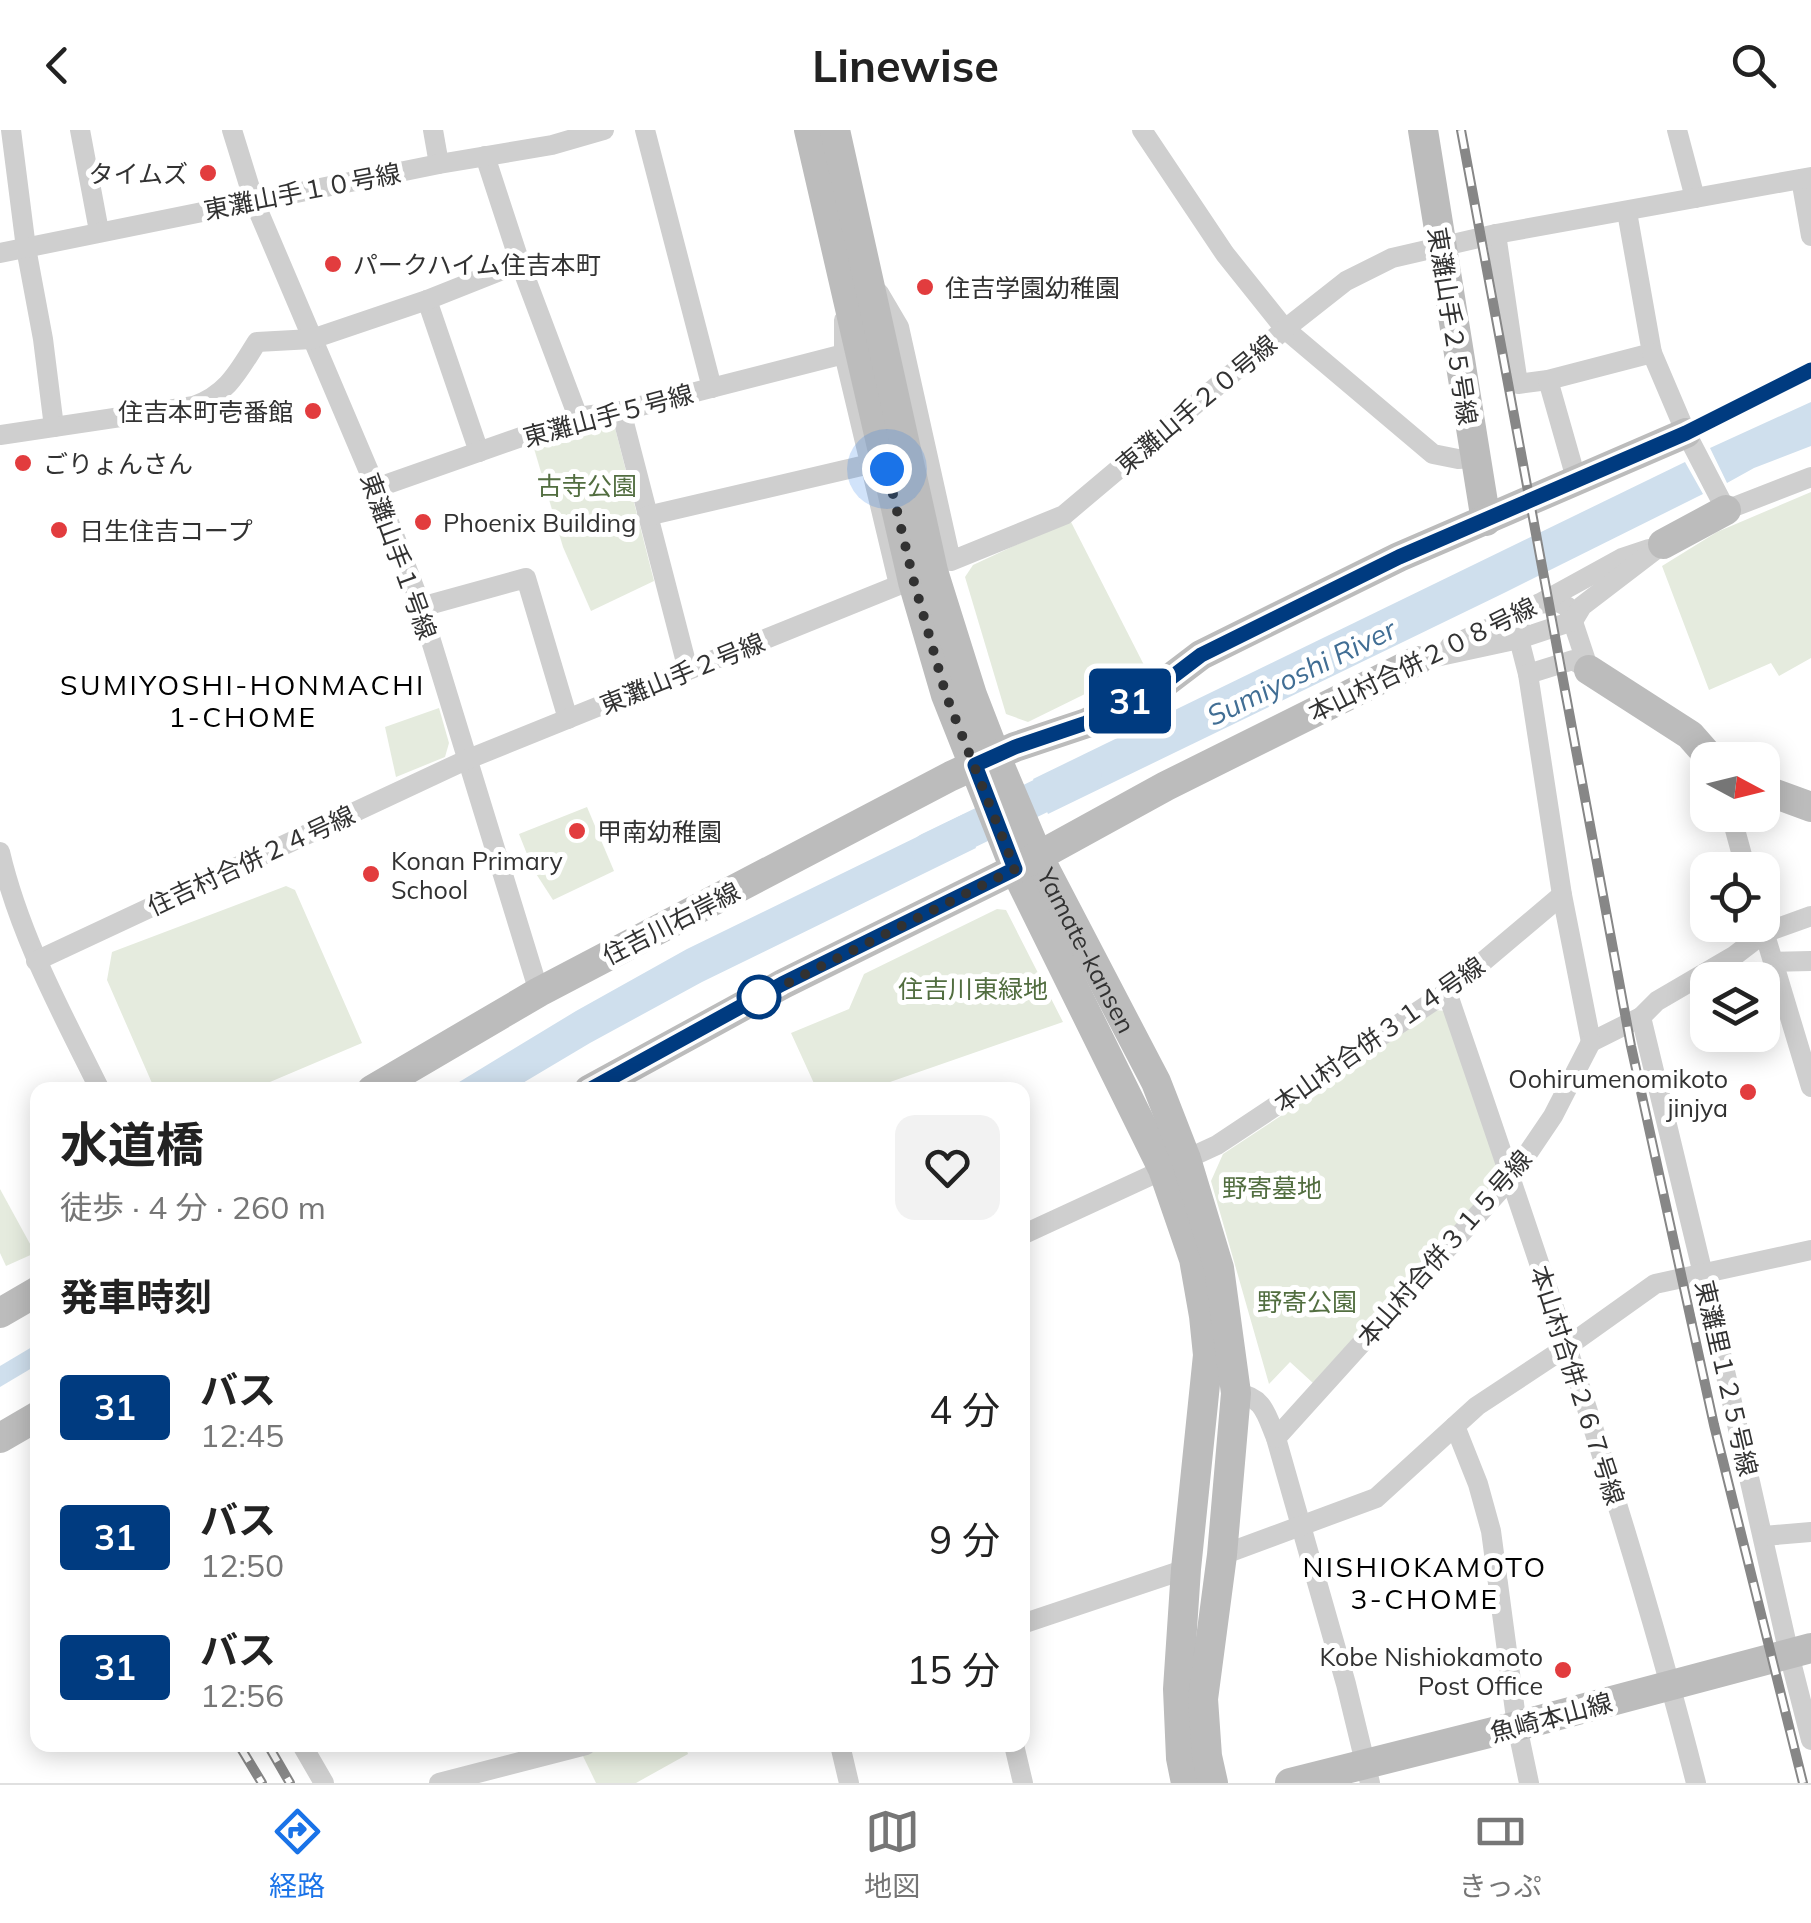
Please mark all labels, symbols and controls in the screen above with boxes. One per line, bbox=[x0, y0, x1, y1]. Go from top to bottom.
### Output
text: Linewise bbox=[812, 37, 999, 93]
icon: back bbox=[30, 38, 85, 93]
icon: search bbox=[1726, 38, 1781, 93]
street label: 東灘山手１０号線 bbox=[201, 157, 403, 225]
place label: タイムズ bbox=[88, 158, 188, 189]
marker: タイムズ bbox=[197, 162, 219, 184]
street label: 東灘山手２５号線 bbox=[1422, 225, 1484, 427]
place label: パークハイム住吉本町 bbox=[353, 249, 601, 280]
marker: パークハイム住吉本町 bbox=[322, 253, 344, 275]
place label: 住吉学園幼稚園 bbox=[945, 272, 1120, 303]
marker: 住吉学園幼稚園 bbox=[914, 276, 936, 298]
street label: 東灘山手２０号線 bbox=[1109, 328, 1283, 480]
street label: 東灘山手５号線 bbox=[519, 377, 697, 453]
place label: 住吉本町壱番館 bbox=[118, 396, 293, 427]
marker: 住吉本町壱番館 bbox=[302, 400, 324, 422]
your location bbox=[862, 444, 912, 494]
place label: ごりょんさん bbox=[43, 448, 193, 479]
marker: ごりょんさん bbox=[12, 452, 34, 474]
street label: 東灘山手１号線 bbox=[355, 468, 443, 644]
park label: 古寺公園 bbox=[537, 470, 637, 501]
place label: Phoenix Building bbox=[443, 507, 636, 538]
marker: Phoenix Building bbox=[412, 511, 434, 533]
place label: 日生住吉コープ bbox=[79, 515, 253, 546]
marker: 日生住吉コープ bbox=[48, 519, 70, 541]
street label: 本山村合併２０８号線 bbox=[1303, 590, 1541, 728]
water label: Sumiyoshi River bbox=[1201, 610, 1403, 733]
street label: 東灘山手２号線 bbox=[595, 626, 769, 720]
district label: SUMIYOSHI-HONMACHI 1-CHOME bbox=[60, 667, 426, 734]
line badge: 31 bbox=[1085, 668, 1175, 734]
text: 31 bbox=[1109, 679, 1151, 723]
north arrow bbox=[1690, 742, 1780, 832]
map controls bbox=[1690, 742, 1780, 1052]
street label: 住吉村合併２４号線 bbox=[142, 798, 360, 922]
place label: 甲南幼稚園 bbox=[597, 816, 722, 847]
marker: 甲南幼稚園 bbox=[566, 820, 588, 842]
place label: Konan Primary School bbox=[391, 845, 563, 905]
button: locate bbox=[1690, 852, 1780, 942]
street label: Yamate-kansen bbox=[1031, 862, 1143, 1038]
marker: Konan Primary School bbox=[360, 863, 382, 885]
street label: 住吉川右岸線 bbox=[597, 875, 745, 971]
street label: 本山村合併３１４号線 bbox=[1268, 950, 1490, 1118]
button: layers bbox=[1690, 962, 1780, 1052]
park label: 住吉川東緑地 bbox=[898, 973, 1048, 1004]
unlabelled marker bbox=[738, 976, 780, 1018]
place label: Oohirumenomikoto jinjya bbox=[1508, 1063, 1728, 1123]
marker: Oohirumenomikoto jinjya bbox=[1737, 1081, 1759, 1103]
text: 水道橋 bbox=[60, 1114, 204, 1174]
button: heart bbox=[895, 1115, 1000, 1220]
street label: 本山村合併３１５号線 bbox=[1350, 1143, 1538, 1353]
park label: 野寄墓地 bbox=[1222, 1172, 1322, 1203]
text: 徒歩 · 4 分 · 260 m bbox=[60, 1187, 326, 1227]
street label: 本山村合併２６７号線 bbox=[1525, 1261, 1631, 1509]
text: 発車時刻 bbox=[60, 1273, 212, 1321]
street label: 東灘里１２５号線 bbox=[1689, 1277, 1765, 1479]
park label: 野寄公園 bbox=[1257, 1286, 1357, 1317]
text: バス bbox=[200, 1366, 276, 1414]
text: 31 bbox=[94, 1385, 136, 1429]
text: 4 分 bbox=[929, 1386, 1000, 1434]
text: 12:45 bbox=[200, 1415, 284, 1455]
text: バス bbox=[200, 1496, 276, 1544]
text: 31 bbox=[94, 1515, 136, 1559]
text: 9 分 bbox=[929, 1516, 1000, 1564]
text: 12:50 bbox=[200, 1545, 284, 1585]
district label: NISHIOKAMOTO 3-CHOME bbox=[1302, 1549, 1548, 1616]
text: バス bbox=[200, 1626, 276, 1674]
place label: Kobe Nishiokamoto Post Office bbox=[1319, 1641, 1543, 1701]
text: 31 bbox=[94, 1645, 136, 1689]
text: 15 分 bbox=[906, 1646, 1000, 1694]
marker: Kobe Nishiokamoto Post Office bbox=[1552, 1659, 1574, 1681]
text: 12:56 bbox=[200, 1675, 284, 1715]
street label: 魚崎本山線 bbox=[1487, 1686, 1615, 1748]
tab: 経路 bbox=[269, 1804, 325, 1904]
tab: 地図 bbox=[864, 1804, 920, 1904]
tab: きっぷ bbox=[1459, 1804, 1542, 1904]

